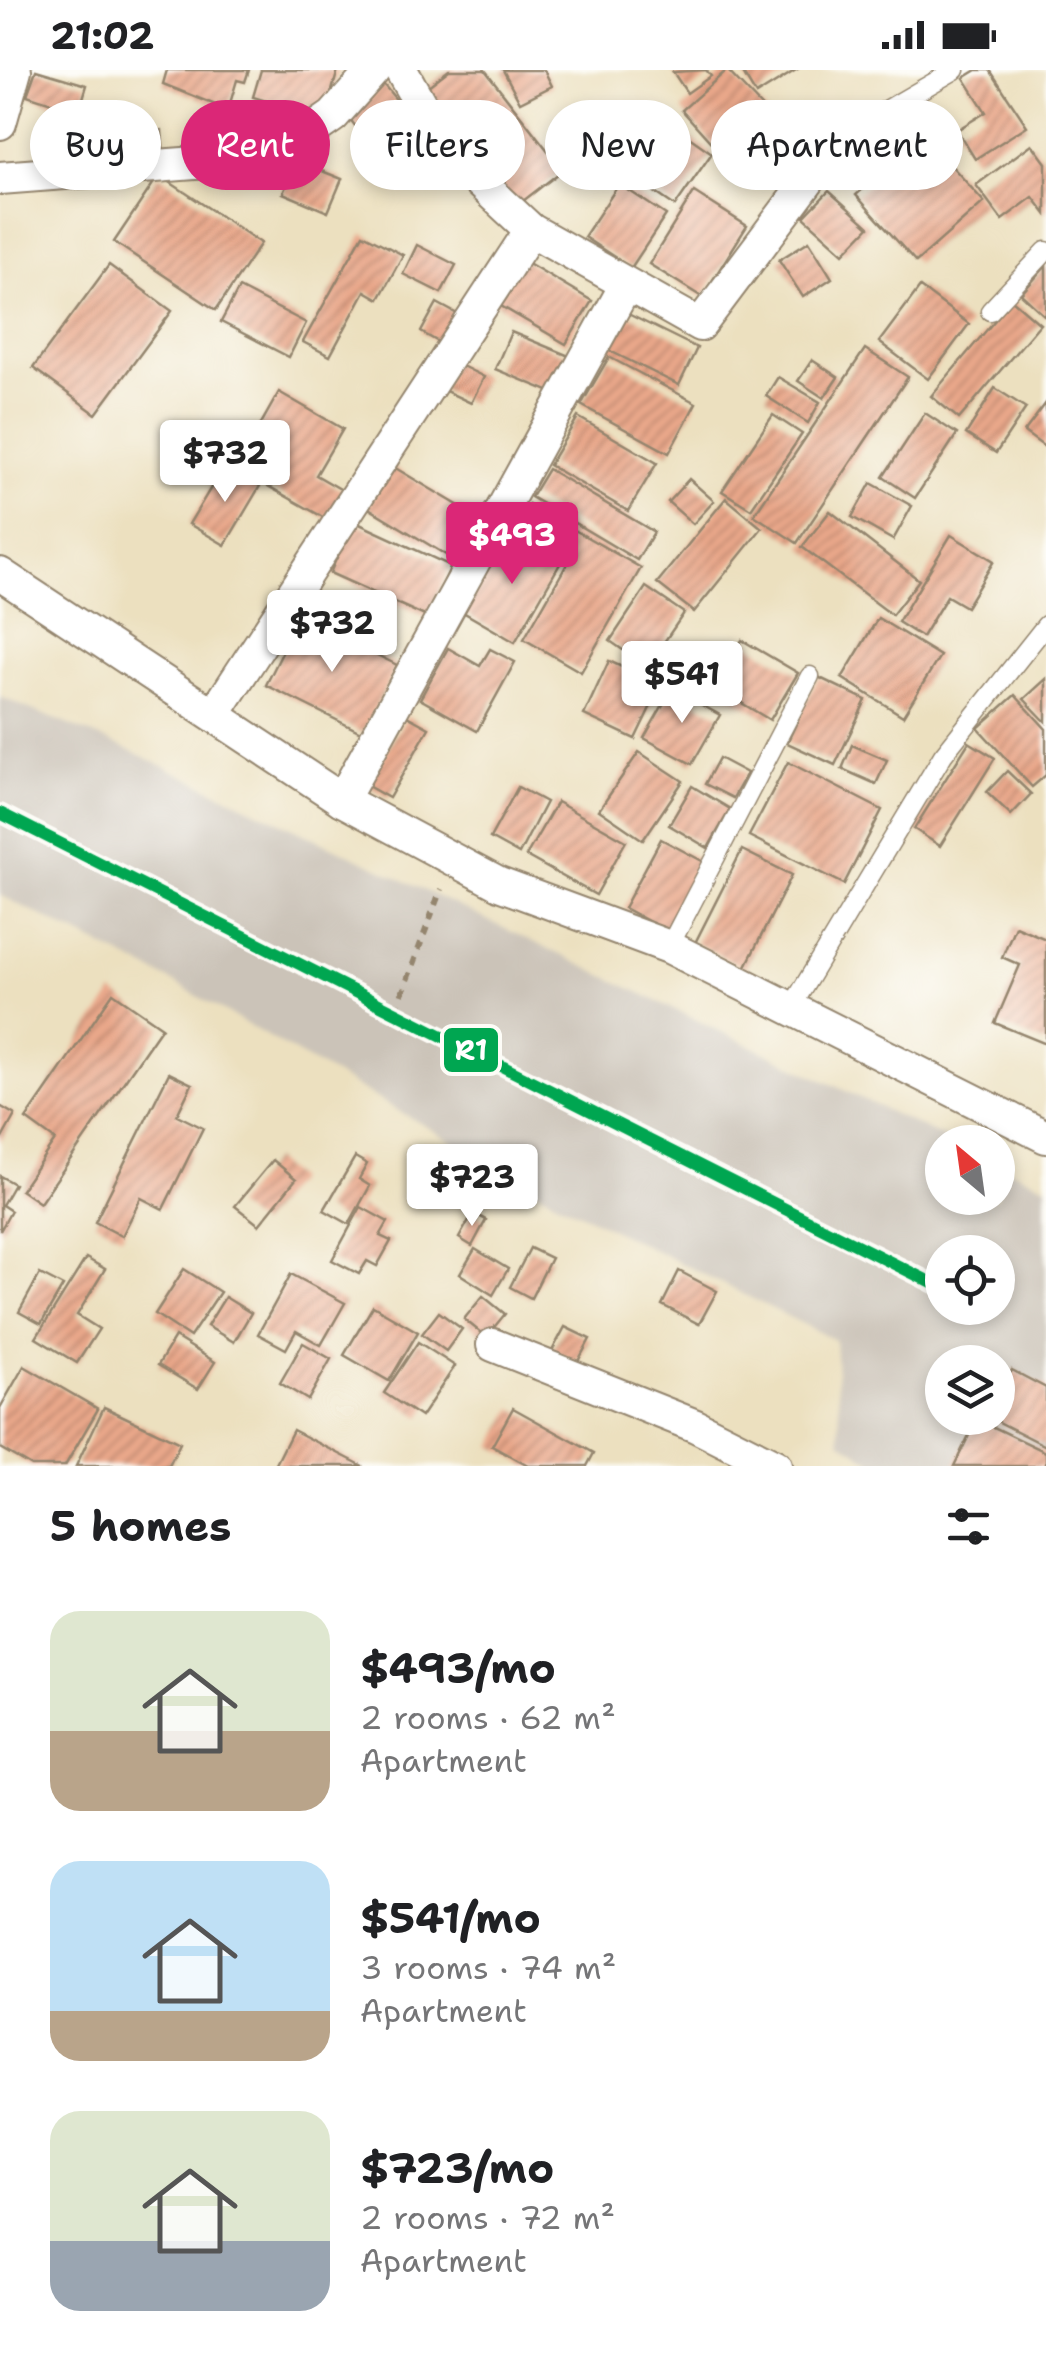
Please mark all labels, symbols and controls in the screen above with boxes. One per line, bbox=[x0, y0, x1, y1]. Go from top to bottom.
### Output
text: 21:02 bbox=[50, 10, 154, 61]
chip: Buy bbox=[30, 100, 161, 190]
chip: Rent bbox=[181, 100, 330, 190]
chip: Filters bbox=[350, 100, 525, 190]
chip: New bbox=[545, 100, 691, 190]
chip: Apartment bbox=[711, 100, 963, 190]
pin: $732 bbox=[166, 420, 284, 505]
text: $732 bbox=[182, 431, 268, 474]
pin: $493 bbox=[453, 502, 571, 587]
text: $493 bbox=[468, 513, 556, 556]
pin: $732 bbox=[273, 590, 391, 675]
text: $732 bbox=[289, 601, 375, 644]
pin: $541 bbox=[623, 641, 741, 726]
text: $541 bbox=[644, 652, 720, 695]
line badge: R1 bbox=[442, 1026, 500, 1074]
text: R1 bbox=[455, 1031, 487, 1069]
north arrow bbox=[925, 1125, 1015, 1215]
map controls bbox=[925, 1125, 1015, 1435]
pin: $723 bbox=[413, 1144, 531, 1229]
text: $723 bbox=[429, 1155, 515, 1198]
button: locate bbox=[925, 1235, 1015, 1325]
button: layers bbox=[925, 1345, 1015, 1435]
text: 5 homes bbox=[50, 1498, 231, 1554]
icon: filters bbox=[941, 1499, 996, 1554]
text: $493/mo bbox=[360, 1640, 556, 1696]
icon: home bbox=[130, 1651, 250, 1771]
text: 2 rooms · 62 m² bbox=[360, 1696, 616, 1739]
text: Apartment bbox=[360, 1739, 527, 1782]
text: $541/mo bbox=[360, 1890, 541, 1946]
icon: home bbox=[130, 1901, 250, 2021]
text: 3 rooms · 74 m² bbox=[360, 1946, 616, 1989]
text: Apartment bbox=[360, 1989, 527, 2032]
text: $723/mo bbox=[360, 2140, 554, 2196]
icon: home bbox=[130, 2151, 250, 2271]
text: 2 rooms · 72 m² bbox=[360, 2196, 615, 2239]
text: Apartment bbox=[360, 2239, 527, 2282]

